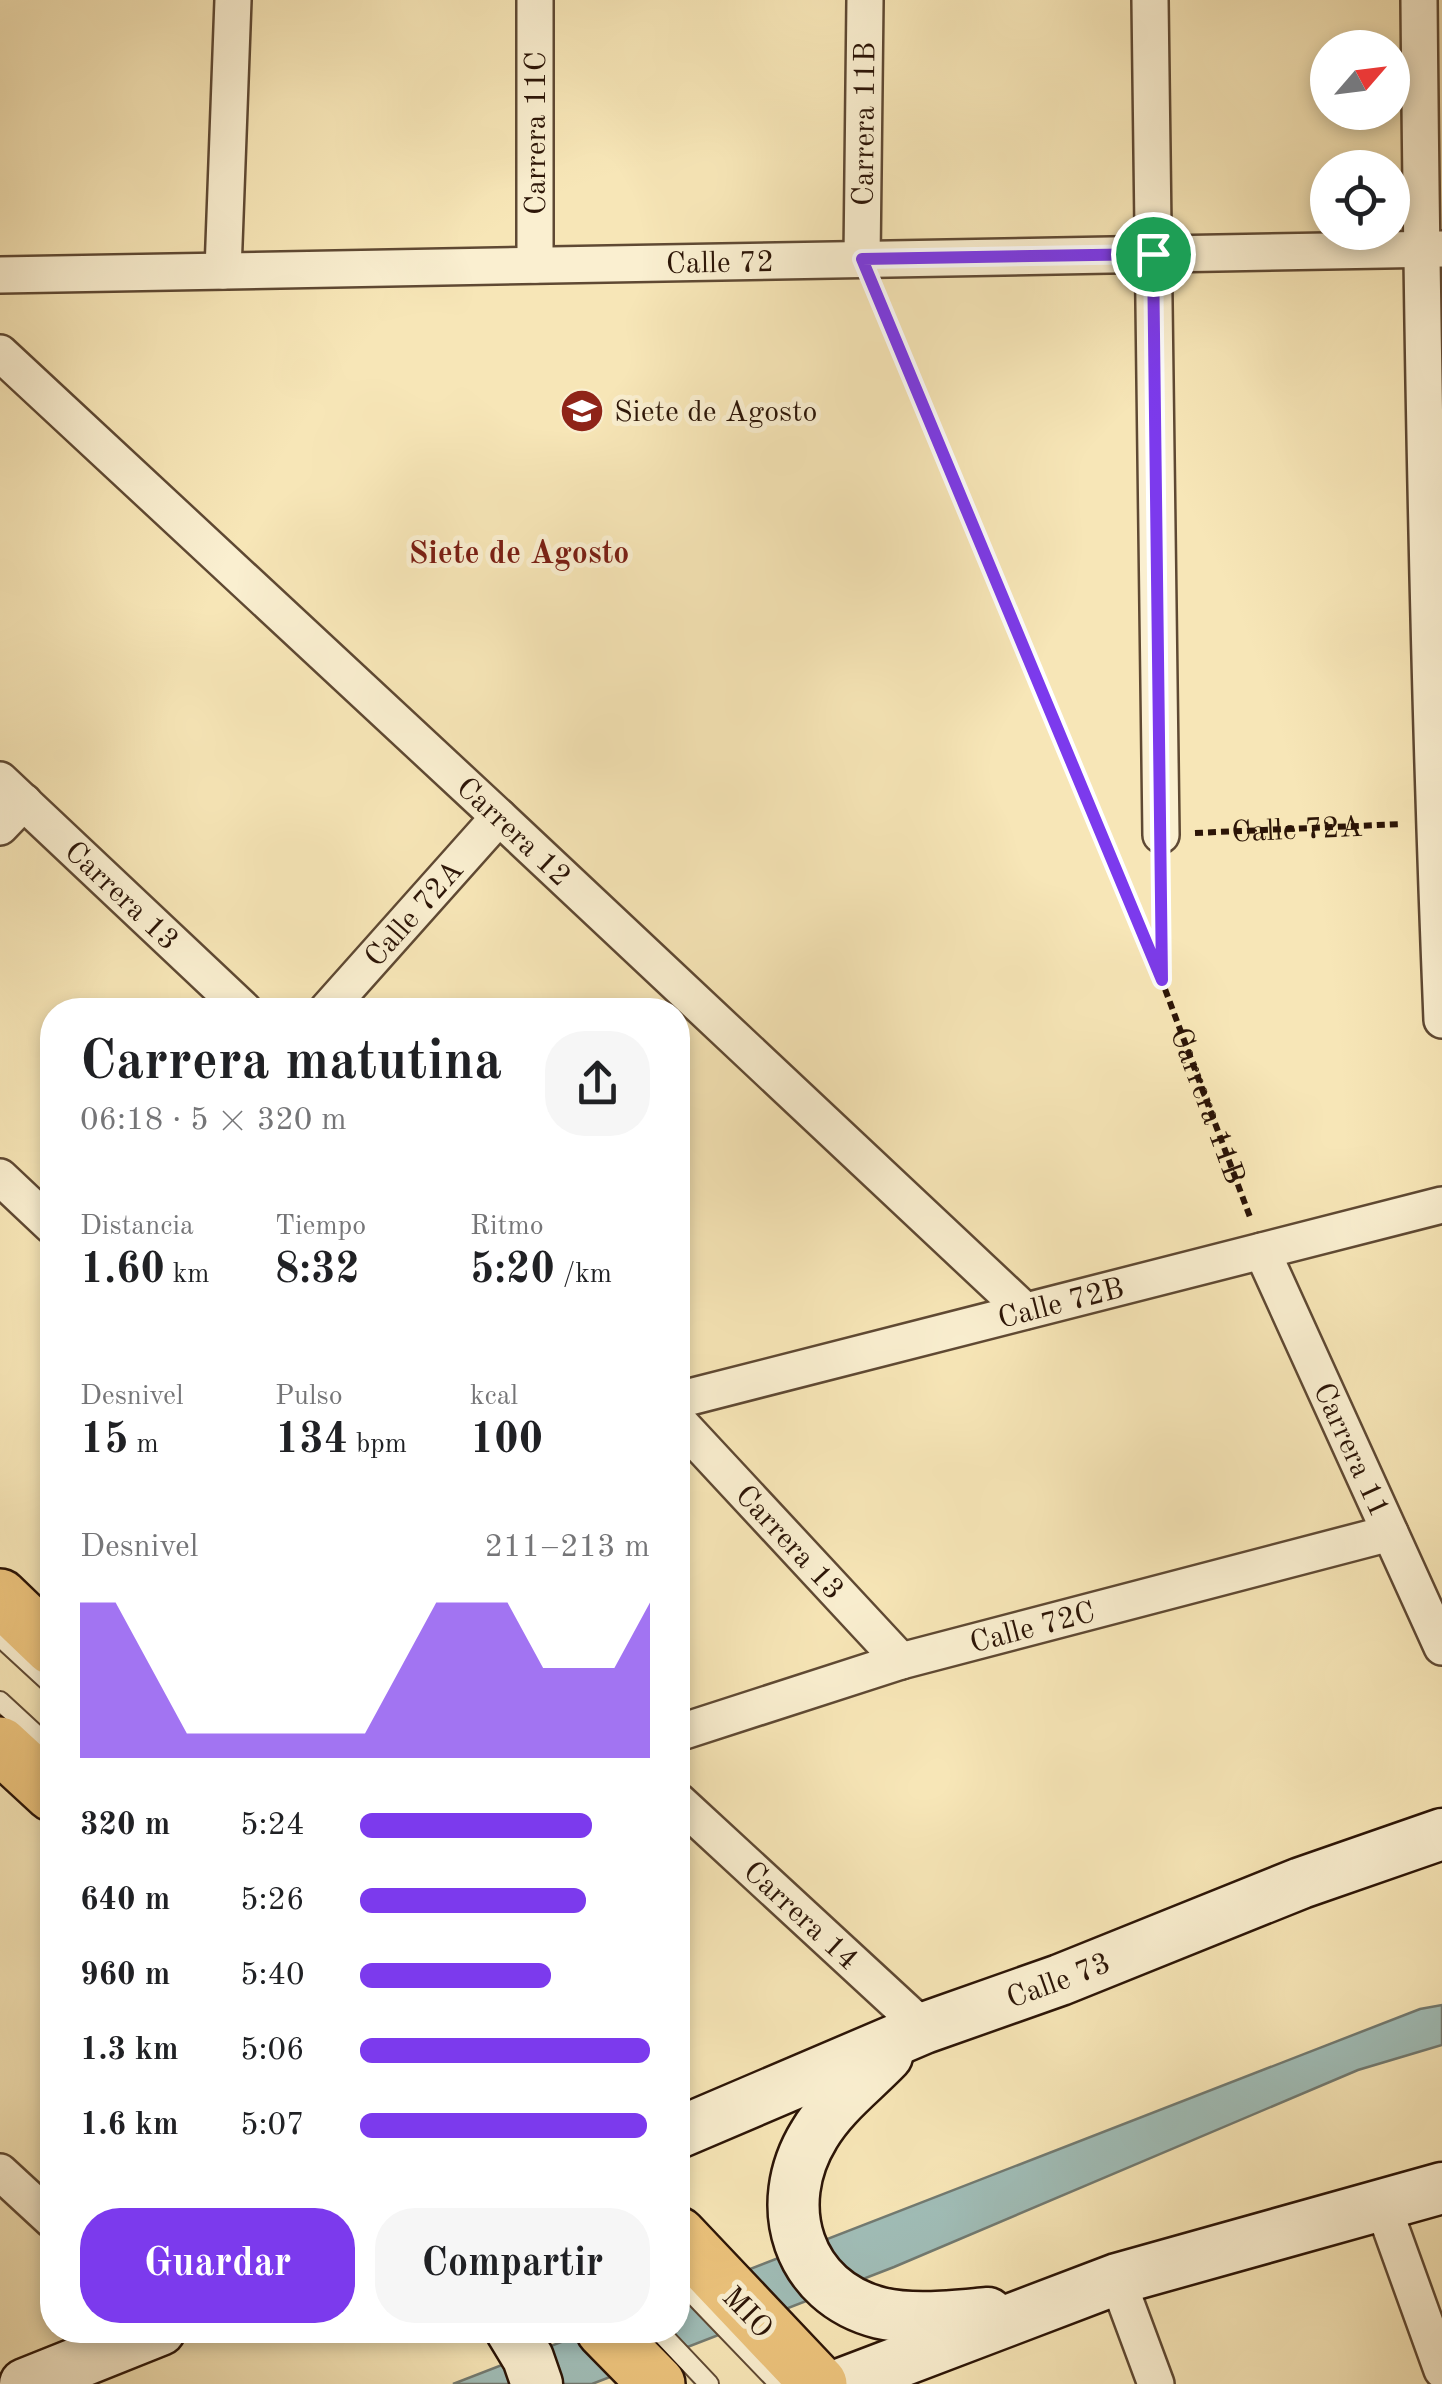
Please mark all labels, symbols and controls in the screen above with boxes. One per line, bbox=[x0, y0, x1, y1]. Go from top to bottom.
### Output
north arrow bbox=[1310, 30, 1410, 130]
map controls bbox=[1310, 30, 1410, 250]
street label: Carrera 11B bbox=[850, 42, 882, 206]
street label: Carrera 11C bbox=[522, 51, 552, 215]
button: locate bbox=[1310, 150, 1410, 250]
pin bbox=[1111, 212, 1196, 297]
icon: arrive bbox=[1126, 227, 1181, 282]
street label: Calle 72 bbox=[666, 248, 774, 280]
school or university icon: Siete de Agosto bbox=[559, 388, 605, 434]
place label: Siete de Agosto bbox=[614, 398, 817, 428]
district label: Siete de Agosto bbox=[409, 539, 629, 571]
street label: Carrera 12 bbox=[450, 773, 575, 893]
street label: Calle 72A bbox=[1231, 813, 1363, 848]
street label: Carrera 13 bbox=[58, 836, 183, 957]
street label: Calle 72A bbox=[360, 855, 470, 973]
street label: Carrera 11B bbox=[1164, 1024, 1249, 1189]
button: share bbox=[545, 1031, 650, 1136]
text: Carrera matutina bbox=[80, 1036, 502, 1091]
text: 06:18 · 5 × 320 m bbox=[80, 1105, 347, 1137]
text: Distancia bbox=[80, 1213, 194, 1241]
text: Tiempo bbox=[275, 1213, 366, 1241]
text: Ritmo bbox=[470, 1213, 544, 1241]
text: 1.60 bbox=[80, 1250, 165, 1292]
text: 8:32 bbox=[275, 1250, 360, 1292]
text: 5:20 bbox=[470, 1250, 555, 1292]
text: km bbox=[165, 1261, 209, 1289]
text: /km bbox=[555, 1261, 612, 1289]
street label: Calle 72B bbox=[995, 1274, 1127, 1335]
street label: Carrera 11 bbox=[1307, 1379, 1394, 1522]
text: Desnivel bbox=[80, 1383, 184, 1411]
text: Pulso bbox=[275, 1383, 343, 1411]
text: kcal bbox=[470, 1383, 518, 1411]
text: 15 bbox=[80, 1420, 129, 1462]
text: 134 bbox=[275, 1420, 348, 1462]
text: 100 bbox=[470, 1420, 543, 1462]
text: m bbox=[129, 1431, 159, 1459]
text: bpm bbox=[348, 1431, 407, 1459]
street label: Carrera 13 bbox=[729, 1480, 849, 1606]
text: Desnivel bbox=[80, 1532, 198, 1564]
text: 211–213 m bbox=[484, 1532, 650, 1564]
street label: Calle 72C bbox=[967, 1598, 1099, 1659]
text: 320 m bbox=[80, 1810, 170, 1842]
text: 5:24 bbox=[240, 1810, 305, 1842]
street label: Carrera 14 bbox=[737, 1857, 863, 1976]
text: 640 m bbox=[80, 1885, 170, 1917]
text: 5:26 bbox=[240, 1885, 305, 1917]
street label: Calle 73 bbox=[1003, 1948, 1115, 2015]
text: 960 m bbox=[80, 1960, 170, 1992]
text: 5:40 bbox=[240, 1960, 305, 1992]
text: 1.3 km bbox=[80, 2035, 179, 2067]
text: 5:06 bbox=[240, 2035, 305, 2067]
text: 1.6 km bbox=[80, 2110, 179, 2142]
text: 5:07 bbox=[240, 2110, 305, 2142]
button: Guardar bbox=[80, 2208, 355, 2323]
button: Compartir bbox=[375, 2208, 650, 2323]
street label: MIO bbox=[716, 2282, 777, 2345]

